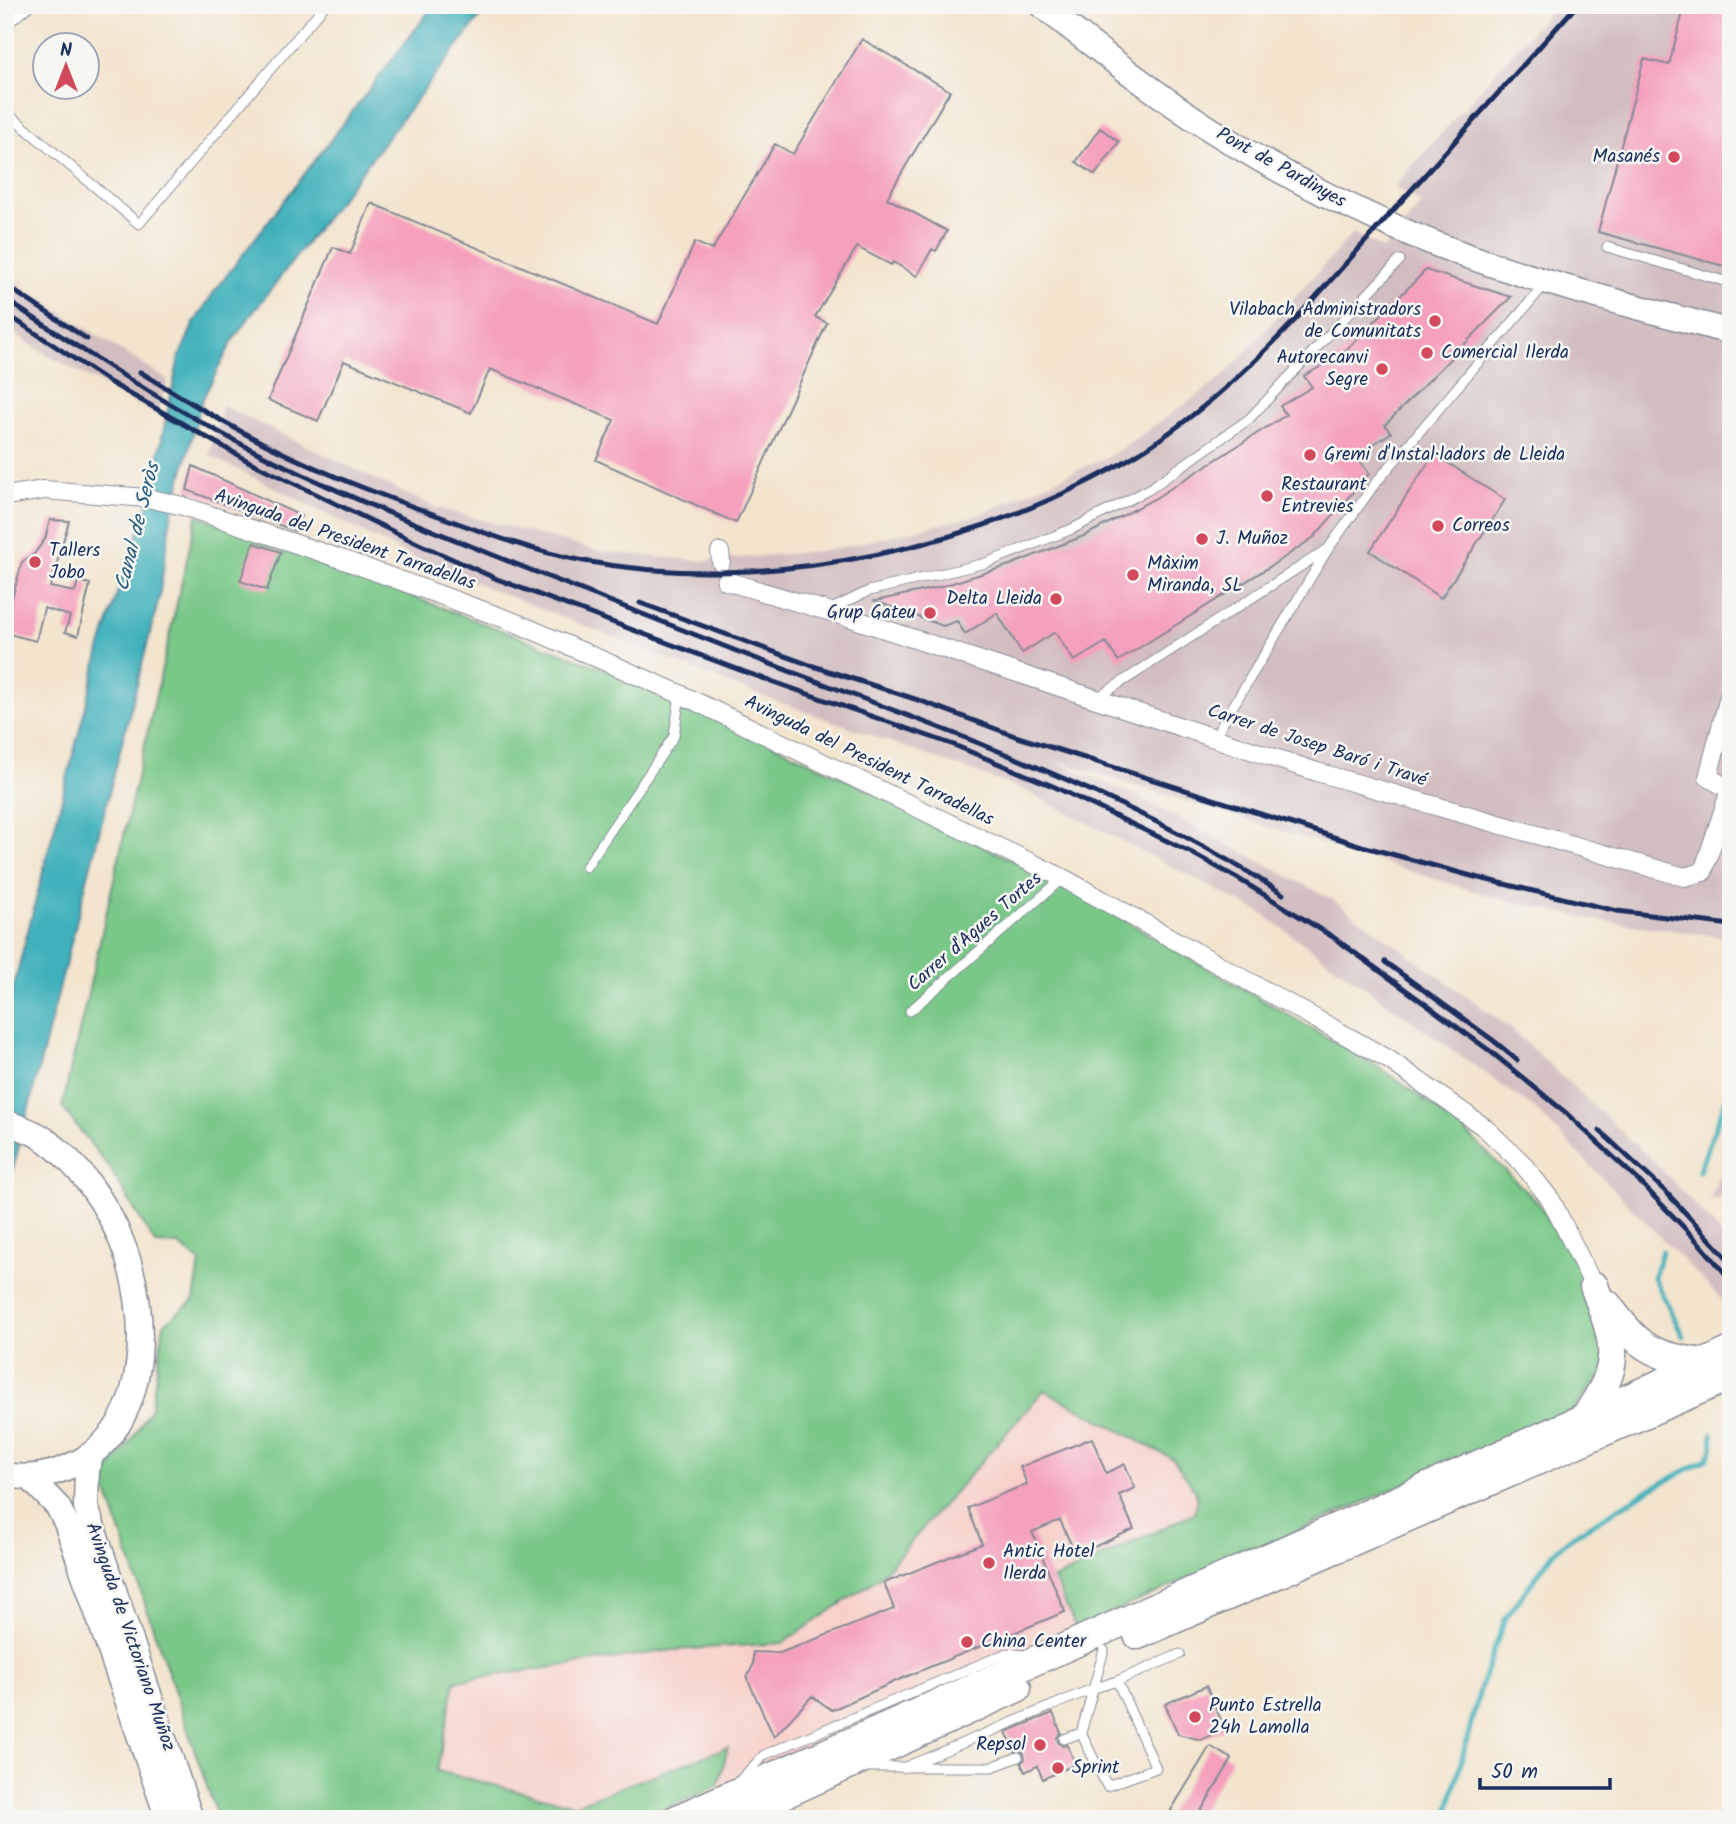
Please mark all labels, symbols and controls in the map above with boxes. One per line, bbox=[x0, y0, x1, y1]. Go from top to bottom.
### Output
north arrow bbox=[32, 32, 102, 102]
text: N bbox=[60, 36, 72, 66]
street label: Pont de Pardinyes bbox=[1210, 120, 1352, 216]
place label: Masanés bbox=[1593, 142, 1660, 172]
marker: Masanés bbox=[1666, 149, 1682, 165]
place label: Vilabach Administradors de Comunitats bbox=[1229, 295, 1421, 347]
marker: Vilabach Administradors de Comunitats bbox=[1427, 313, 1443, 329]
place label: Comercial Ilerda bbox=[1441, 338, 1569, 368]
place label: Autorecanvi Segre bbox=[1276, 343, 1369, 395]
marker: Comercial Ilerda bbox=[1419, 345, 1435, 361]
marker: Autorecanvi Segre bbox=[1374, 361, 1390, 377]
place label: Gremi d'Instal·ladors de Lleida bbox=[1324, 440, 1565, 470]
marker: Gremi d'Instal·ladors de Lleida bbox=[1302, 447, 1318, 463]
water label: Canal de Seròs bbox=[106, 457, 170, 595]
place label: Restaurant Entrevies bbox=[1281, 470, 1367, 522]
street label: Avinguda del President Tarradellas bbox=[210, 481, 480, 599]
marker: Restaurant Entrevies bbox=[1259, 488, 1275, 504]
place label: Correos bbox=[1452, 511, 1510, 541]
marker: Correos bbox=[1430, 518, 1446, 534]
place label: J. Muñoz bbox=[1216, 524, 1288, 554]
marker: J. Muñoz bbox=[1194, 531, 1210, 547]
place label: Tallers Jobo bbox=[49, 536, 100, 588]
place label: Màxim Miranda, SL bbox=[1147, 549, 1243, 601]
marker: Tallers Jobo bbox=[27, 554, 43, 570]
marker: Màxim Miranda, SL bbox=[1125, 567, 1141, 583]
place label: Delta Lleida bbox=[946, 584, 1042, 614]
marker: Delta Lleida bbox=[1048, 591, 1064, 607]
place label: Grup Gateu bbox=[827, 598, 916, 628]
marker: Grup Gateu bbox=[922, 605, 938, 621]
street label: Avinguda del President Tarradellas bbox=[739, 687, 999, 835]
street label: Carrer de Josep Baró i Travé bbox=[1203, 696, 1431, 796]
street label: Carrer d'Agues Tortes bbox=[901, 865, 1049, 999]
street label: Avinguda de Victoriano Muñoz bbox=[77, 1518, 183, 1756]
place label: Antic Hotel Ilerda bbox=[1003, 1537, 1095, 1589]
marker: Antic Hotel Ilerda bbox=[981, 1555, 997, 1571]
place label: China Center bbox=[981, 1627, 1088, 1657]
marker: China Center bbox=[959, 1634, 975, 1650]
place label: Punto Estrella 24h Lamolla bbox=[1209, 1691, 1322, 1743]
marker: Punto Estrella 24h Lamolla bbox=[1187, 1709, 1203, 1725]
place label: Repsol bbox=[976, 1730, 1026, 1760]
marker: Repsol bbox=[1032, 1737, 1048, 1753]
scale bar bbox=[1480, 1747, 1610, 1791]
place label: Sprint bbox=[1072, 1753, 1120, 1783]
text: 50 m bbox=[1491, 1756, 1538, 1789]
marker: Sprint bbox=[1050, 1760, 1066, 1776]

